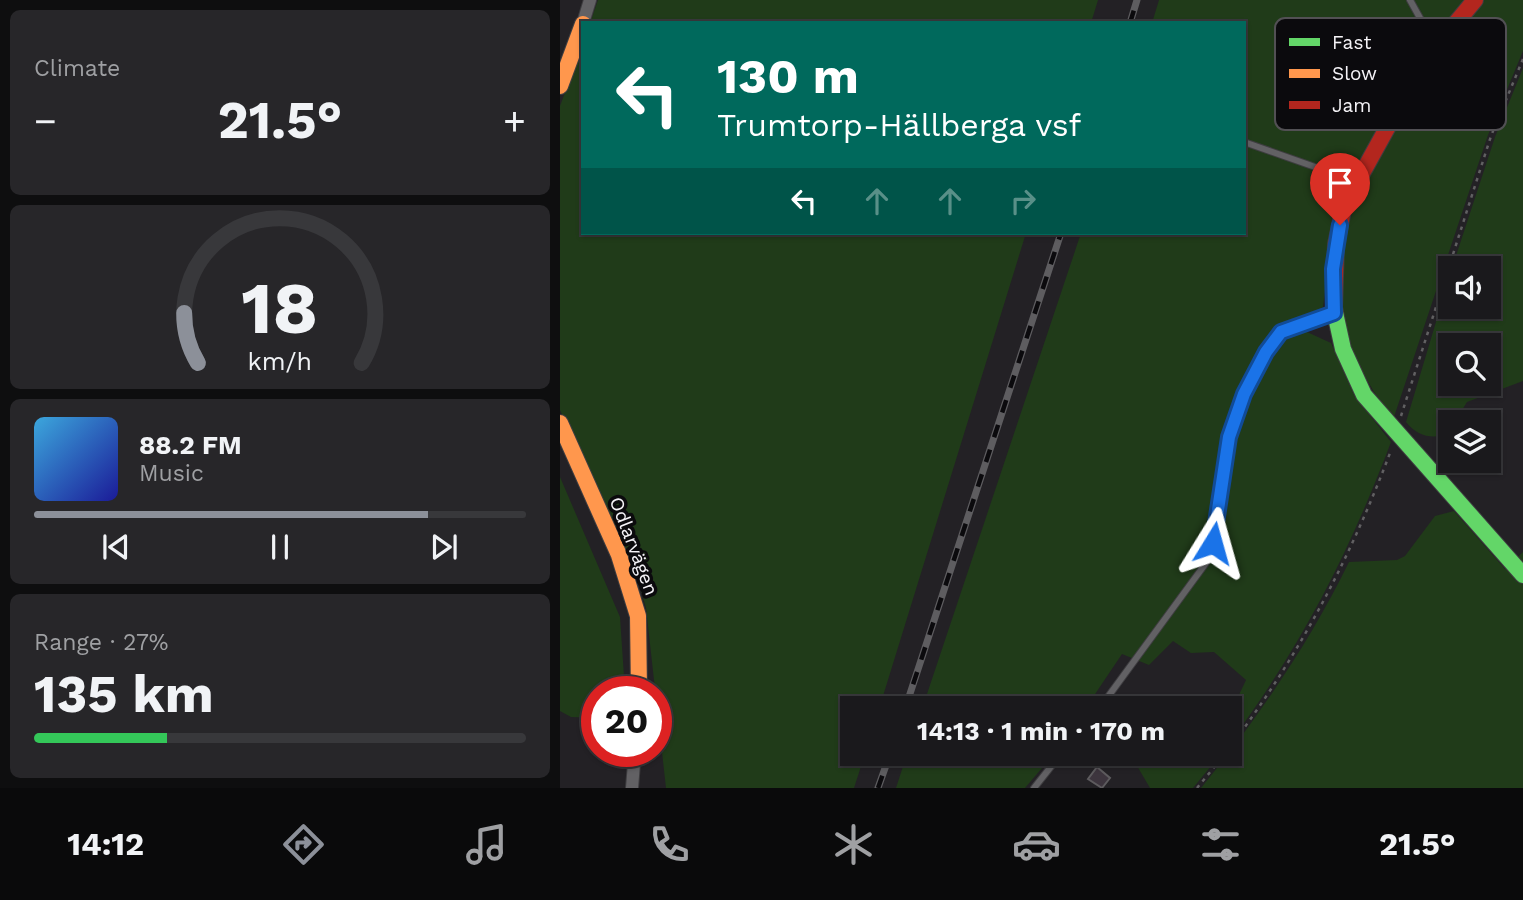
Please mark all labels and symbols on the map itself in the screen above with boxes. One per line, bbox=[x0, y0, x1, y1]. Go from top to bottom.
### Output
legend bbox=[1275, 18, 1506, 130]
text: Fast bbox=[1332, 31, 1371, 54]
text: Slow bbox=[1332, 62, 1377, 85]
text: Jam bbox=[1332, 94, 1371, 117]
pin bbox=[1310, 153, 1370, 225]
street label: Odlarvägen bbox=[605, 493, 663, 599]
position arrow bbox=[1176, 506, 1250, 580]
speed limit sign: 20 bbox=[581, 676, 672, 767]

